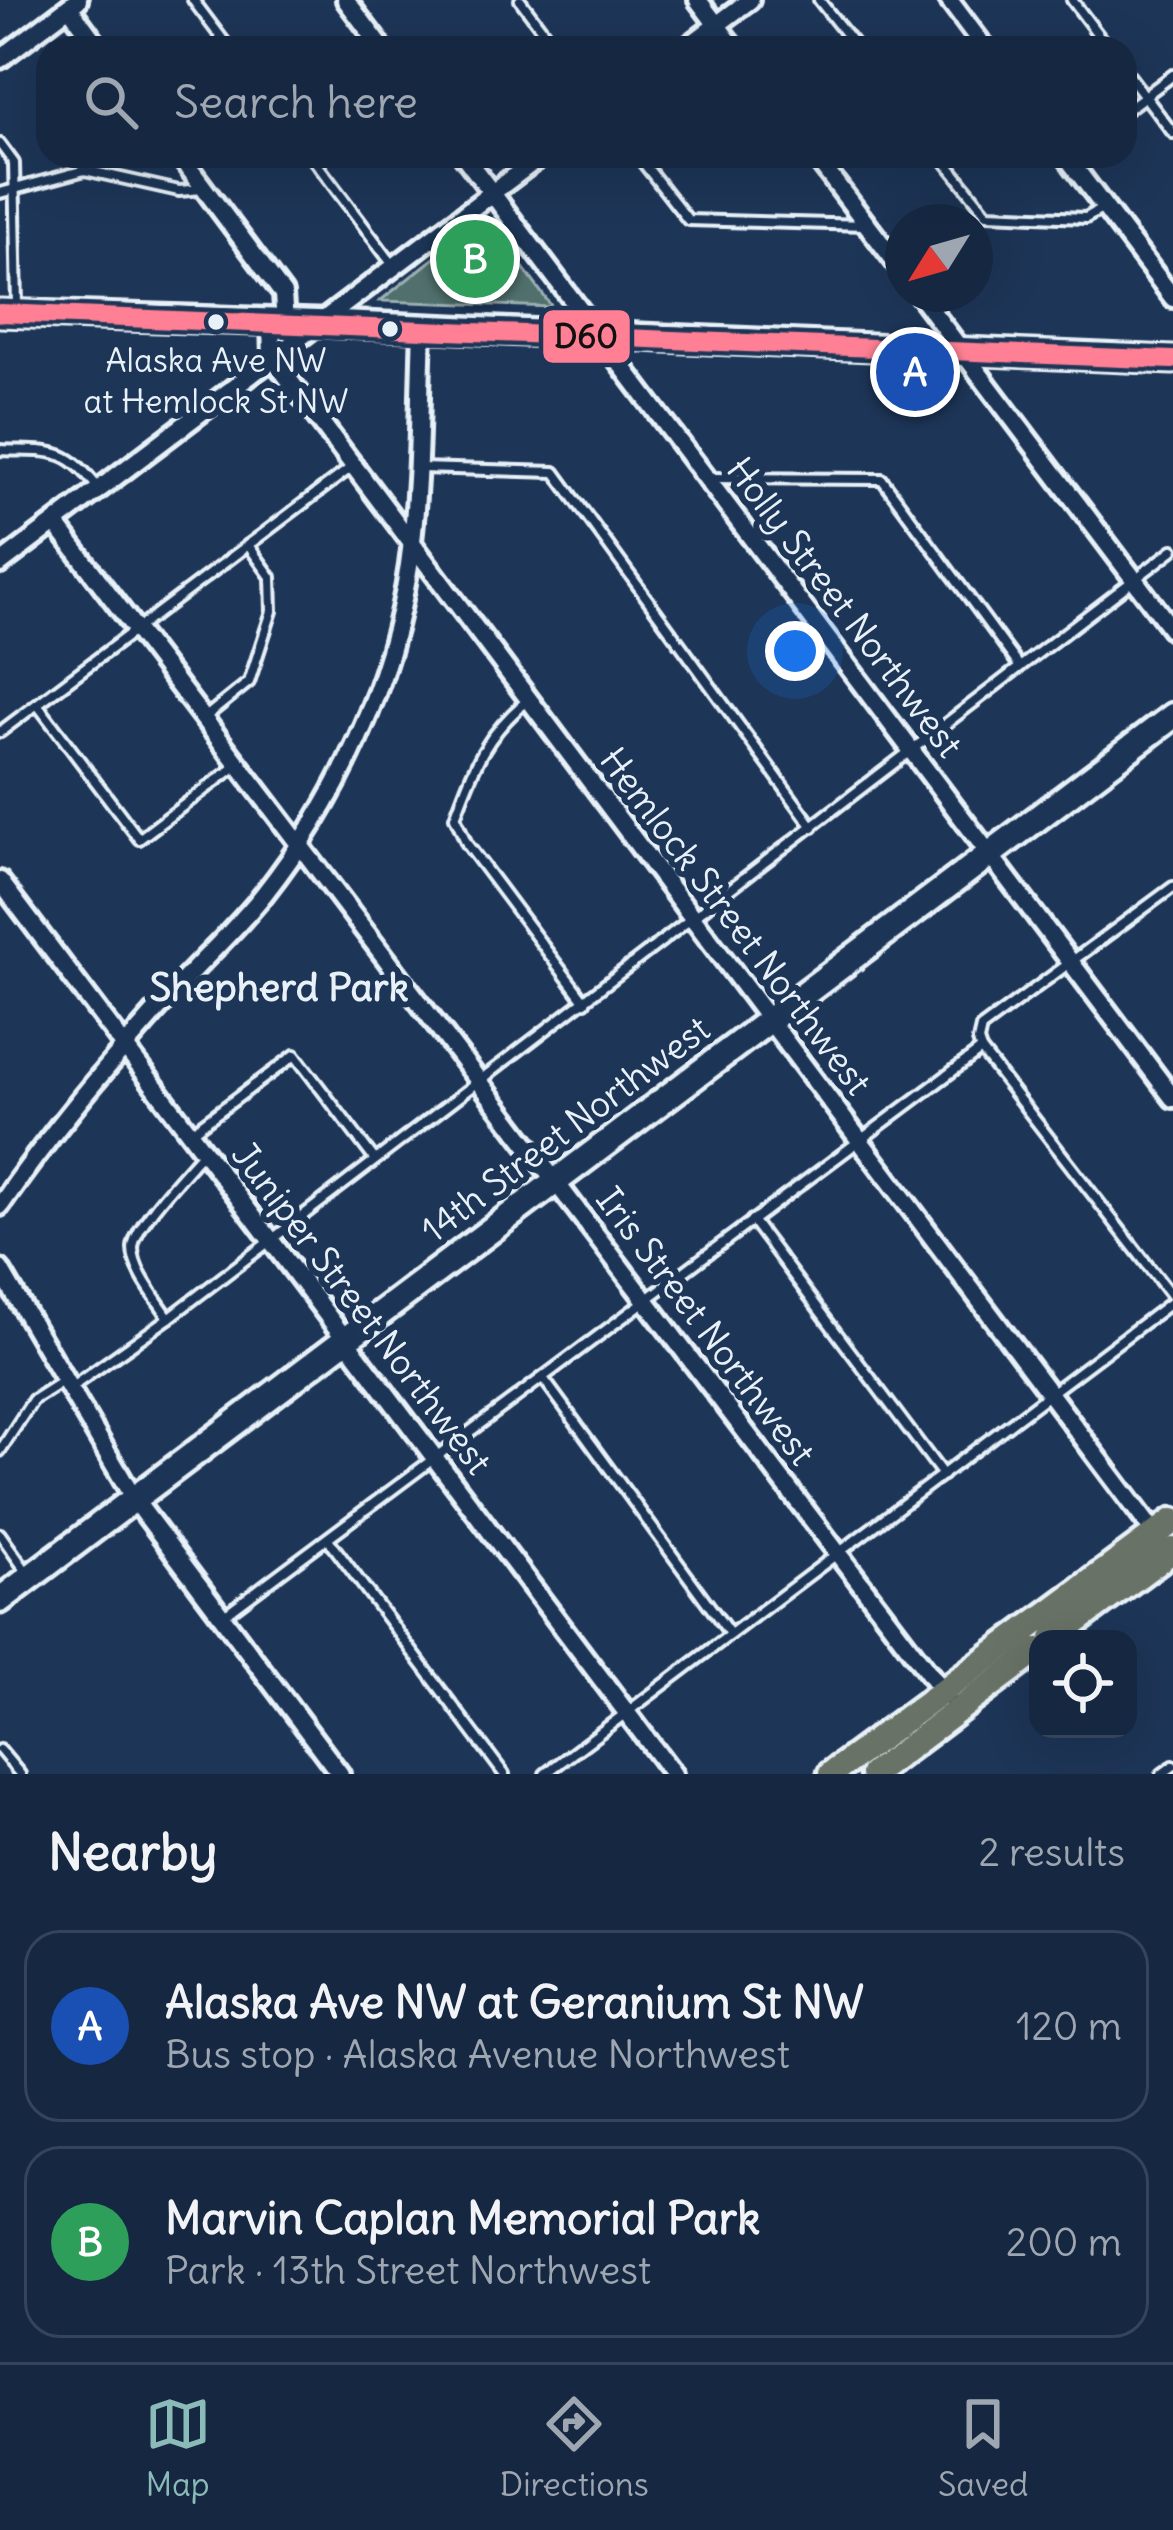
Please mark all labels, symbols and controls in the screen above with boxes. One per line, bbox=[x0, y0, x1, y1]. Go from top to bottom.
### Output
search box bbox=[36, 36, 1137, 168]
icon: search bbox=[78, 69, 144, 135]
text: Search here bbox=[174, 74, 418, 130]
north arrow bbox=[885, 204, 993, 312]
pin: B bbox=[436, 214, 514, 304]
line badge: D60 bbox=[541, 308, 632, 365]
marker: Alaska Ave NW at Hemlock St NW bbox=[205, 311, 227, 333]
text: D60 bbox=[554, 315, 618, 357]
unlabelled marker bbox=[379, 318, 401, 340]
pin: A bbox=[876, 327, 954, 417]
place label: Alaska Ave NW at Hemlock St NW bbox=[84, 339, 349, 422]
street label: Holly Street Northwest bbox=[717, 448, 972, 766]
your location bbox=[765, 621, 825, 681]
street label: Hemlock Street Northwest bbox=[590, 739, 881, 1104]
district label: Shepherd Park bbox=[149, 963, 409, 1012]
street label: 14th Street Northwest bbox=[412, 1006, 718, 1253]
street label: Juniper Street Northwest bbox=[222, 1133, 501, 1483]
street label: Iris Street Northwest bbox=[586, 1179, 825, 1474]
map controls bbox=[1029, 1630, 1137, 1738]
button: locate bbox=[1029, 1630, 1137, 1738]
text: Nearby bbox=[48, 1820, 217, 1884]
text: 2 results bbox=[978, 1828, 1125, 1877]
text: Alaska Ave NW at Geranium St NW bbox=[165, 1974, 864, 2030]
text: A bbox=[77, 2002, 103, 2051]
text: 120 m bbox=[1016, 2002, 1122, 2051]
text: Bus stop · Alaska Avenue Northwest bbox=[165, 2030, 790, 2079]
text: Marvin Caplan Memorial Park bbox=[165, 2190, 760, 2246]
text: B bbox=[77, 2218, 103, 2267]
text: 200 m bbox=[1006, 2218, 1122, 2267]
text: Park · 13th Street Northwest bbox=[165, 2246, 651, 2295]
tab: Map bbox=[145, 2391, 211, 2505]
tab: Directions bbox=[500, 2391, 649, 2505]
tab: Saved bbox=[938, 2391, 1028, 2505]

